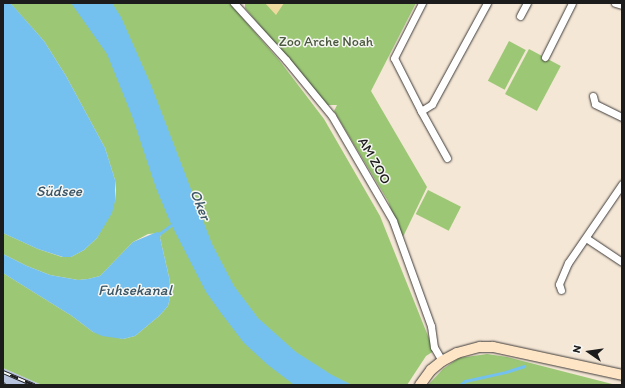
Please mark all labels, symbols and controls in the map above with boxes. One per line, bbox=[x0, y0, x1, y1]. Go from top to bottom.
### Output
park label: Zoo Arche Noah bbox=[279, 34, 373, 50]
street label: AM ZOO bbox=[354, 135, 394, 187]
water label: Südsee bbox=[36, 183, 82, 201]
water label: Oker bbox=[186, 187, 214, 223]
water label: Fuhsekanal bbox=[98, 282, 172, 300]
north arrow bbox=[569, 332, 609, 372]
text: N bbox=[570, 344, 584, 354]

